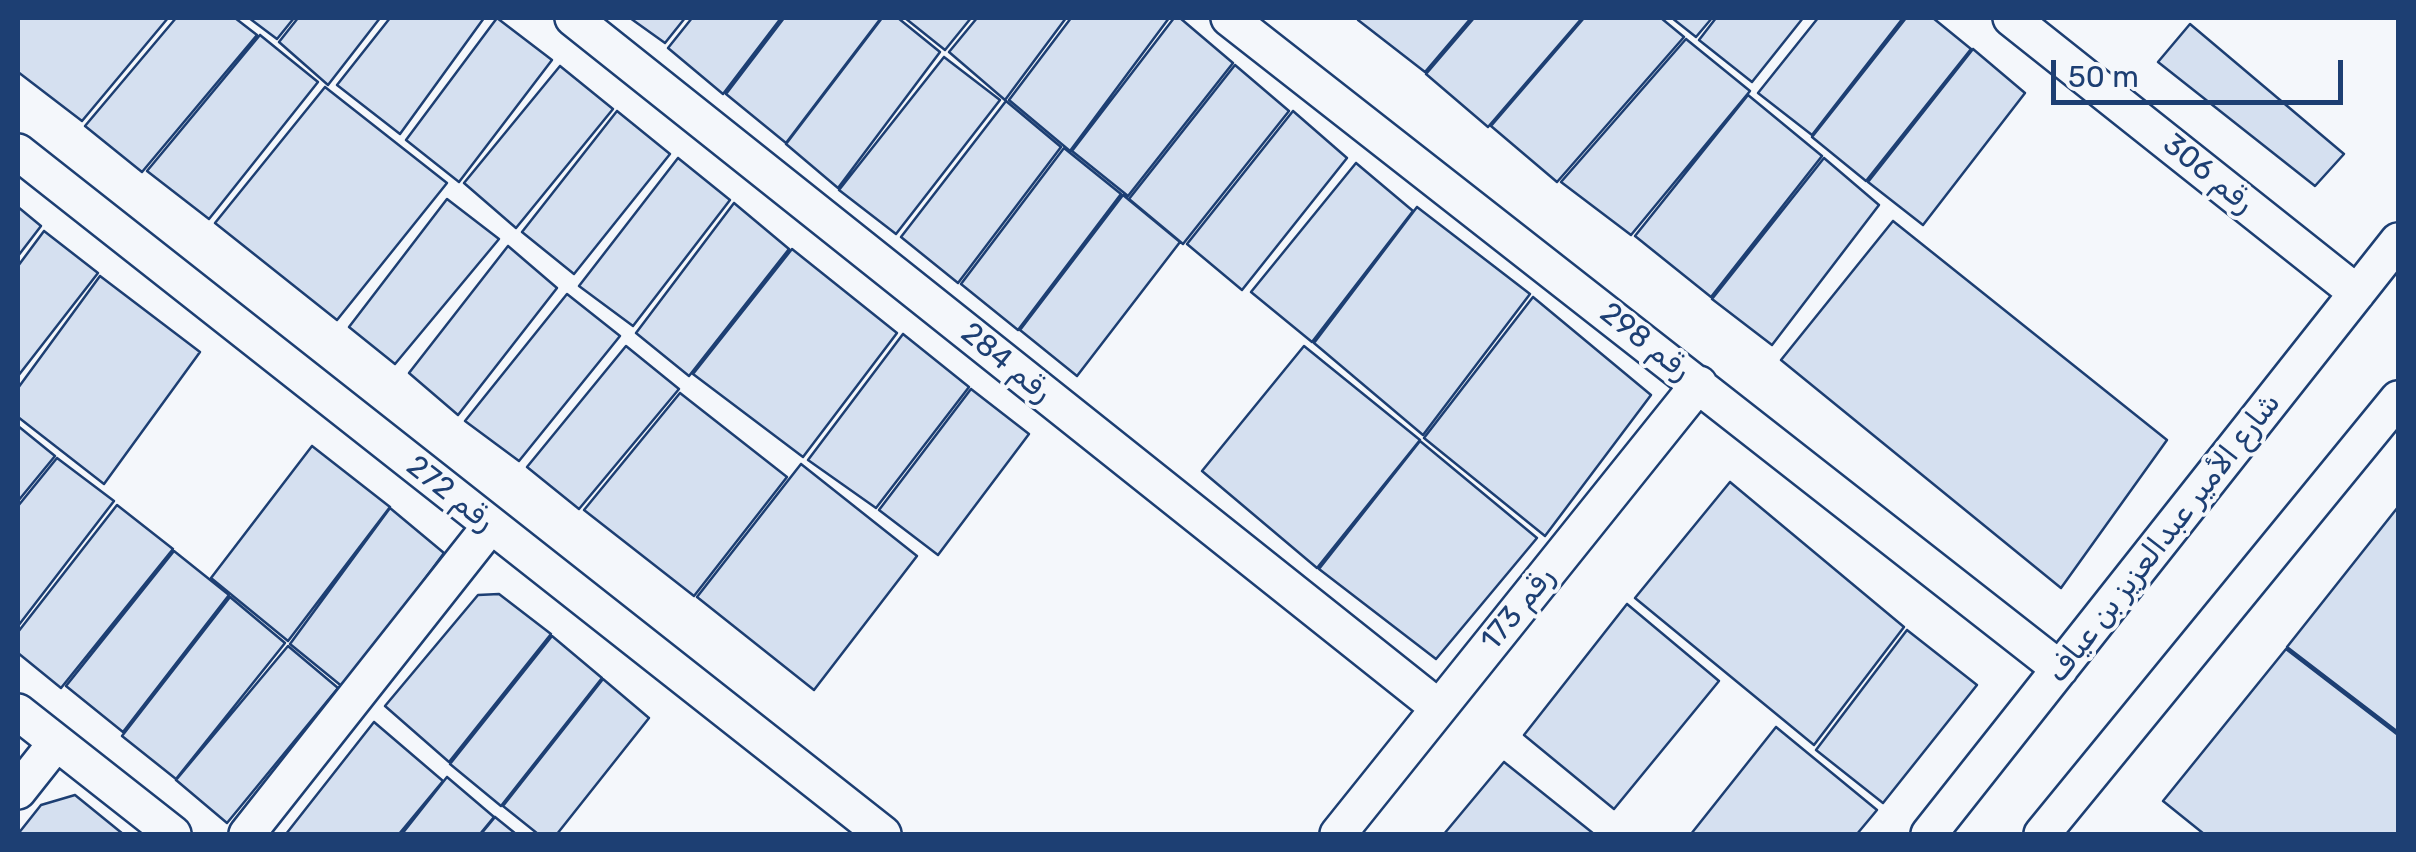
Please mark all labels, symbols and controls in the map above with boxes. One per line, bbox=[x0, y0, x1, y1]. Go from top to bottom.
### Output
scale bar bbox=[2056, 40, 2348, 102]
text: 50 m bbox=[2068, 59, 2139, 95]
street label: رقم 306 bbox=[2155, 127, 2261, 221]
street label: رقم 298 bbox=[1592, 295, 1698, 389]
street label: رقم 284 bbox=[953, 316, 1059, 410]
street label: شارع الأمير عبدالعزيز بن عياف bbox=[2040, 386, 2288, 690]
street label: رقم 272 bbox=[399, 449, 501, 539]
street label: رقم 173 bbox=[1473, 560, 1563, 658]

